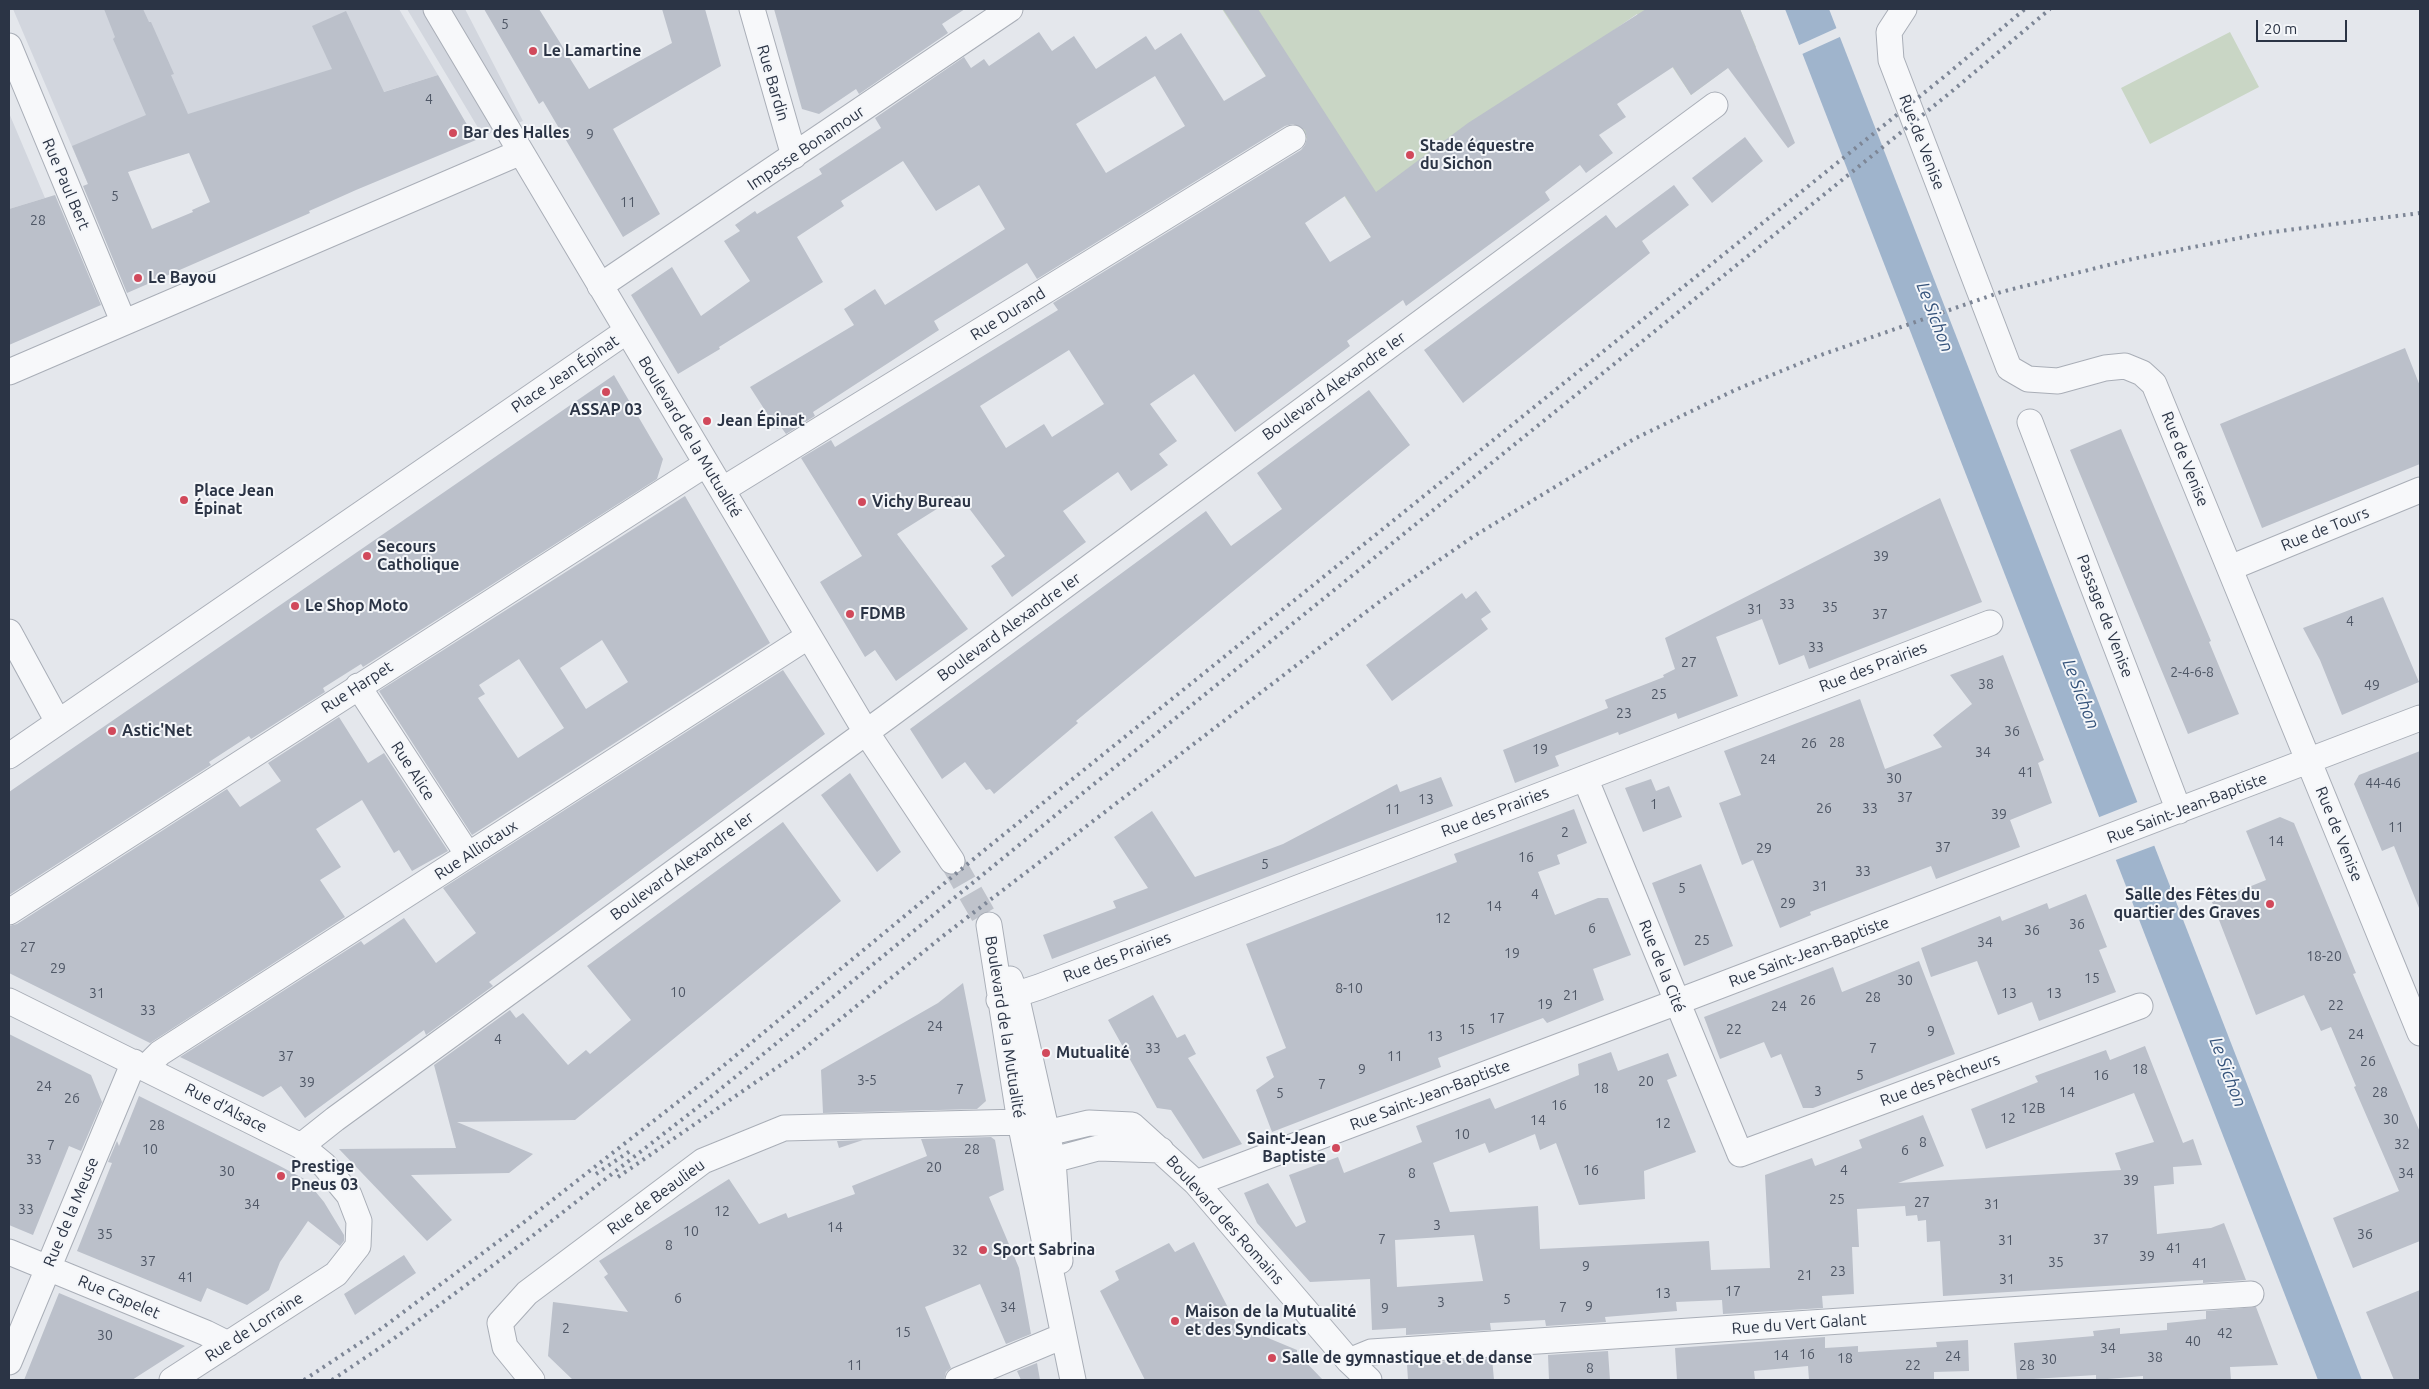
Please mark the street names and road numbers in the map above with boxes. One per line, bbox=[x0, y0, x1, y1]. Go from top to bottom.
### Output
street label: Rue Bardin bbox=[753, 43, 793, 123]
street label: Rue de Venise bbox=[1895, 92, 1949, 192]
street label: Impasse Bonamour bbox=[744, 102, 868, 194]
street label: Rue Paul Bert bbox=[38, 135, 94, 233]
street label: Rue Durand bbox=[967, 283, 1049, 345]
street label: Boulevard Alexandre Ier bbox=[1259, 328, 1409, 444]
street label: Place Jean Épinat bbox=[508, 331, 622, 417]
street label: Boulevard de la Mutualité bbox=[634, 353, 746, 521]
street label: Rue de Venise bbox=[2157, 409, 2213, 509]
street label: Rue de Tours bbox=[2278, 503, 2372, 555]
street label: Passage de Venise bbox=[2073, 552, 2137, 680]
street label: Boulevard Alexandre Ier bbox=[934, 569, 1084, 685]
street label: Rue des Prairies bbox=[1816, 638, 1930, 696]
street label: Rue Harpet bbox=[318, 657, 396, 717]
street label: Rue Alice bbox=[387, 738, 439, 804]
street label: Rue Saint-Jean-Baptiste bbox=[2104, 769, 2270, 847]
street label: Rue des Prairies bbox=[1438, 783, 1552, 841]
street label: Rue de Venise bbox=[2311, 784, 2367, 884]
street label: Boulevard Alexandre Ier bbox=[607, 808, 757, 924]
street label: Rue Alliotaux bbox=[431, 816, 521, 884]
street label: Rue Saint-Jean-Baptiste bbox=[1726, 913, 1892, 991]
street label: Rue de la Cité bbox=[1635, 917, 1689, 1015]
street label: Rue des Prairies bbox=[1060, 928, 1174, 986]
street label: Boulevard de la Mutualité bbox=[981, 934, 1029, 1120]
street label: Rue des Pêcheurs bbox=[1878, 1049, 2002, 1111]
street label: Rue Saint-Jean-Baptiste bbox=[1347, 1056, 1513, 1134]
street label: Rue d'Alsace bbox=[182, 1079, 270, 1137]
street label: Boulevard des Romains bbox=[1162, 1152, 1288, 1288]
street label: Rue de la Meuse bbox=[39, 1154, 103, 1270]
street label: Rue de Beaulieu bbox=[603, 1155, 709, 1239]
street label: Rue Capelet bbox=[75, 1271, 163, 1323]
street label: Rue de Lorraine bbox=[201, 1288, 307, 1366]
street label: Rue du Vert Galant bbox=[1731, 1310, 1867, 1338]

